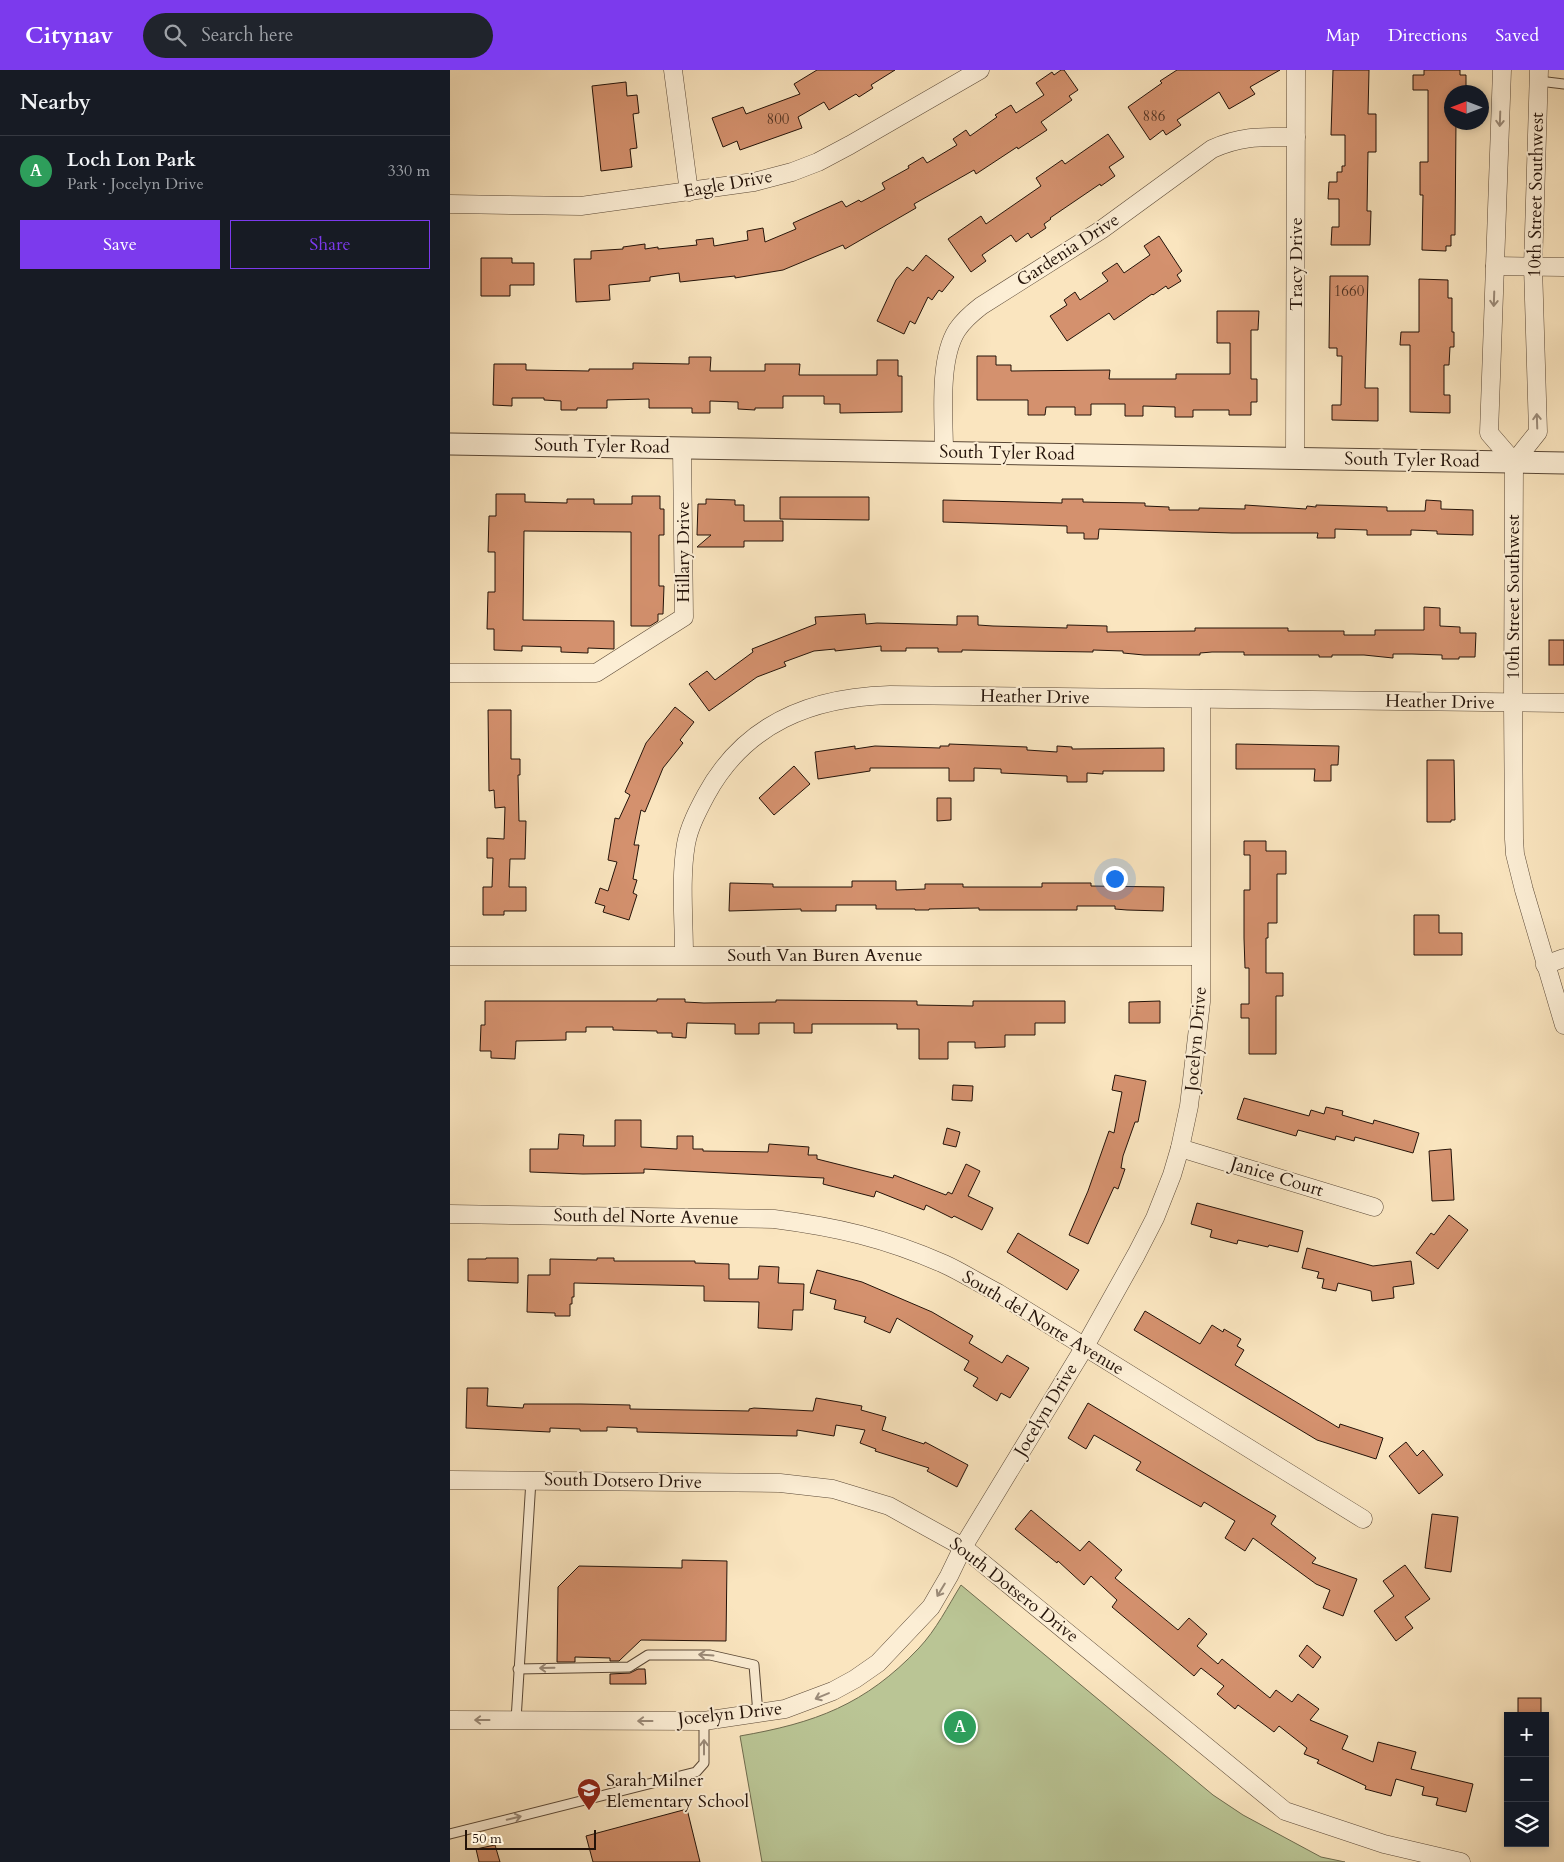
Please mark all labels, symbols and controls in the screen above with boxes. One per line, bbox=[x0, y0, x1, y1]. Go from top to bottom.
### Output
search box bbox=[143, 13, 493, 58]
text: Citynav bbox=[25, 19, 113, 52]
icon: search bbox=[161, 21, 189, 49]
text: Search here bbox=[201, 22, 293, 48]
text: Map bbox=[1326, 23, 1360, 48]
text: Directions bbox=[1388, 23, 1467, 48]
text: Saved bbox=[1495, 23, 1539, 48]
north arrow bbox=[1444, 85, 1489, 130]
text: Nearby bbox=[20, 88, 91, 117]
house number: 886 bbox=[1142, 106, 1166, 126]
house number: 800 bbox=[766, 109, 790, 129]
one-way arrow bbox=[1495, 110, 1504, 126]
street label: 10th Street Southwest bbox=[1522, 112, 1550, 278]
text: Loch Lon Park bbox=[67, 147, 196, 173]
text: A bbox=[30, 160, 42, 182]
text: 330 m bbox=[388, 160, 430, 182]
street label: Eagle Drive bbox=[681, 164, 775, 204]
text: Park · Jocelyn Drive bbox=[67, 173, 204, 195]
street label: Gardenia Drive bbox=[1012, 207, 1124, 293]
street label: Tracy Drive bbox=[1284, 217, 1309, 311]
button: Save bbox=[20, 220, 220, 269]
button: Share bbox=[230, 220, 430, 269]
house number: 1660 bbox=[1334, 281, 1365, 301]
one-way arrow bbox=[1489, 290, 1499, 306]
one-way arrow bbox=[1533, 413, 1542, 429]
street label: South Tyler Road bbox=[534, 432, 670, 460]
street label: South Tyler Road bbox=[939, 439, 1075, 467]
street label: South Tyler Road bbox=[1344, 446, 1480, 474]
street label: Hillary Drive bbox=[671, 501, 696, 603]
street label: 10th Street Southwest bbox=[1501, 514, 1526, 680]
street label: Heather Drive bbox=[980, 684, 1090, 710]
street label: Heather Drive bbox=[1385, 689, 1495, 715]
your location bbox=[1102, 866, 1128, 892]
street label: South Van Buren Avenue bbox=[727, 943, 923, 968]
street label: Jocelyn Drive bbox=[1179, 986, 1213, 1095]
street label: Janice Court bbox=[1225, 1150, 1327, 1203]
street label: South del Norte Avenue bbox=[553, 1203, 739, 1231]
street label: South del Norte Avenue bbox=[957, 1265, 1129, 1381]
street label: Jocelyn Drive bbox=[1007, 1359, 1084, 1464]
street label: South Dotsero Drive bbox=[544, 1467, 702, 1495]
street label: South Dotsero Drive bbox=[944, 1532, 1084, 1648]
one-way arrow bbox=[936, 1582, 946, 1596]
one-way arrow bbox=[699, 1651, 715, 1660]
one-way arrow bbox=[539, 1663, 556, 1673]
one-way arrow bbox=[814, 1692, 830, 1701]
street label: Jocelyn Drive bbox=[674, 1696, 783, 1732]
pin: A bbox=[944, 1708, 976, 1746]
map controls bbox=[1504, 1712, 1549, 1847]
button: + bbox=[1504, 1712, 1549, 1757]
one-way arrow bbox=[475, 1715, 491, 1725]
one-way arrow bbox=[637, 1716, 654, 1726]
one-way arrow bbox=[699, 1740, 709, 1756]
button: − bbox=[1504, 1757, 1549, 1802]
place label: Sarah Milner Elementary School bbox=[606, 1768, 749, 1814]
school or university icon: Sarah Milner Elementary School bbox=[576, 1777, 602, 1811]
button: layers bbox=[1504, 1802, 1549, 1847]
one-way arrow bbox=[506, 1812, 522, 1822]
scale bar bbox=[465, 1827, 596, 1850]
text: 50 m bbox=[472, 1829, 502, 1848]

